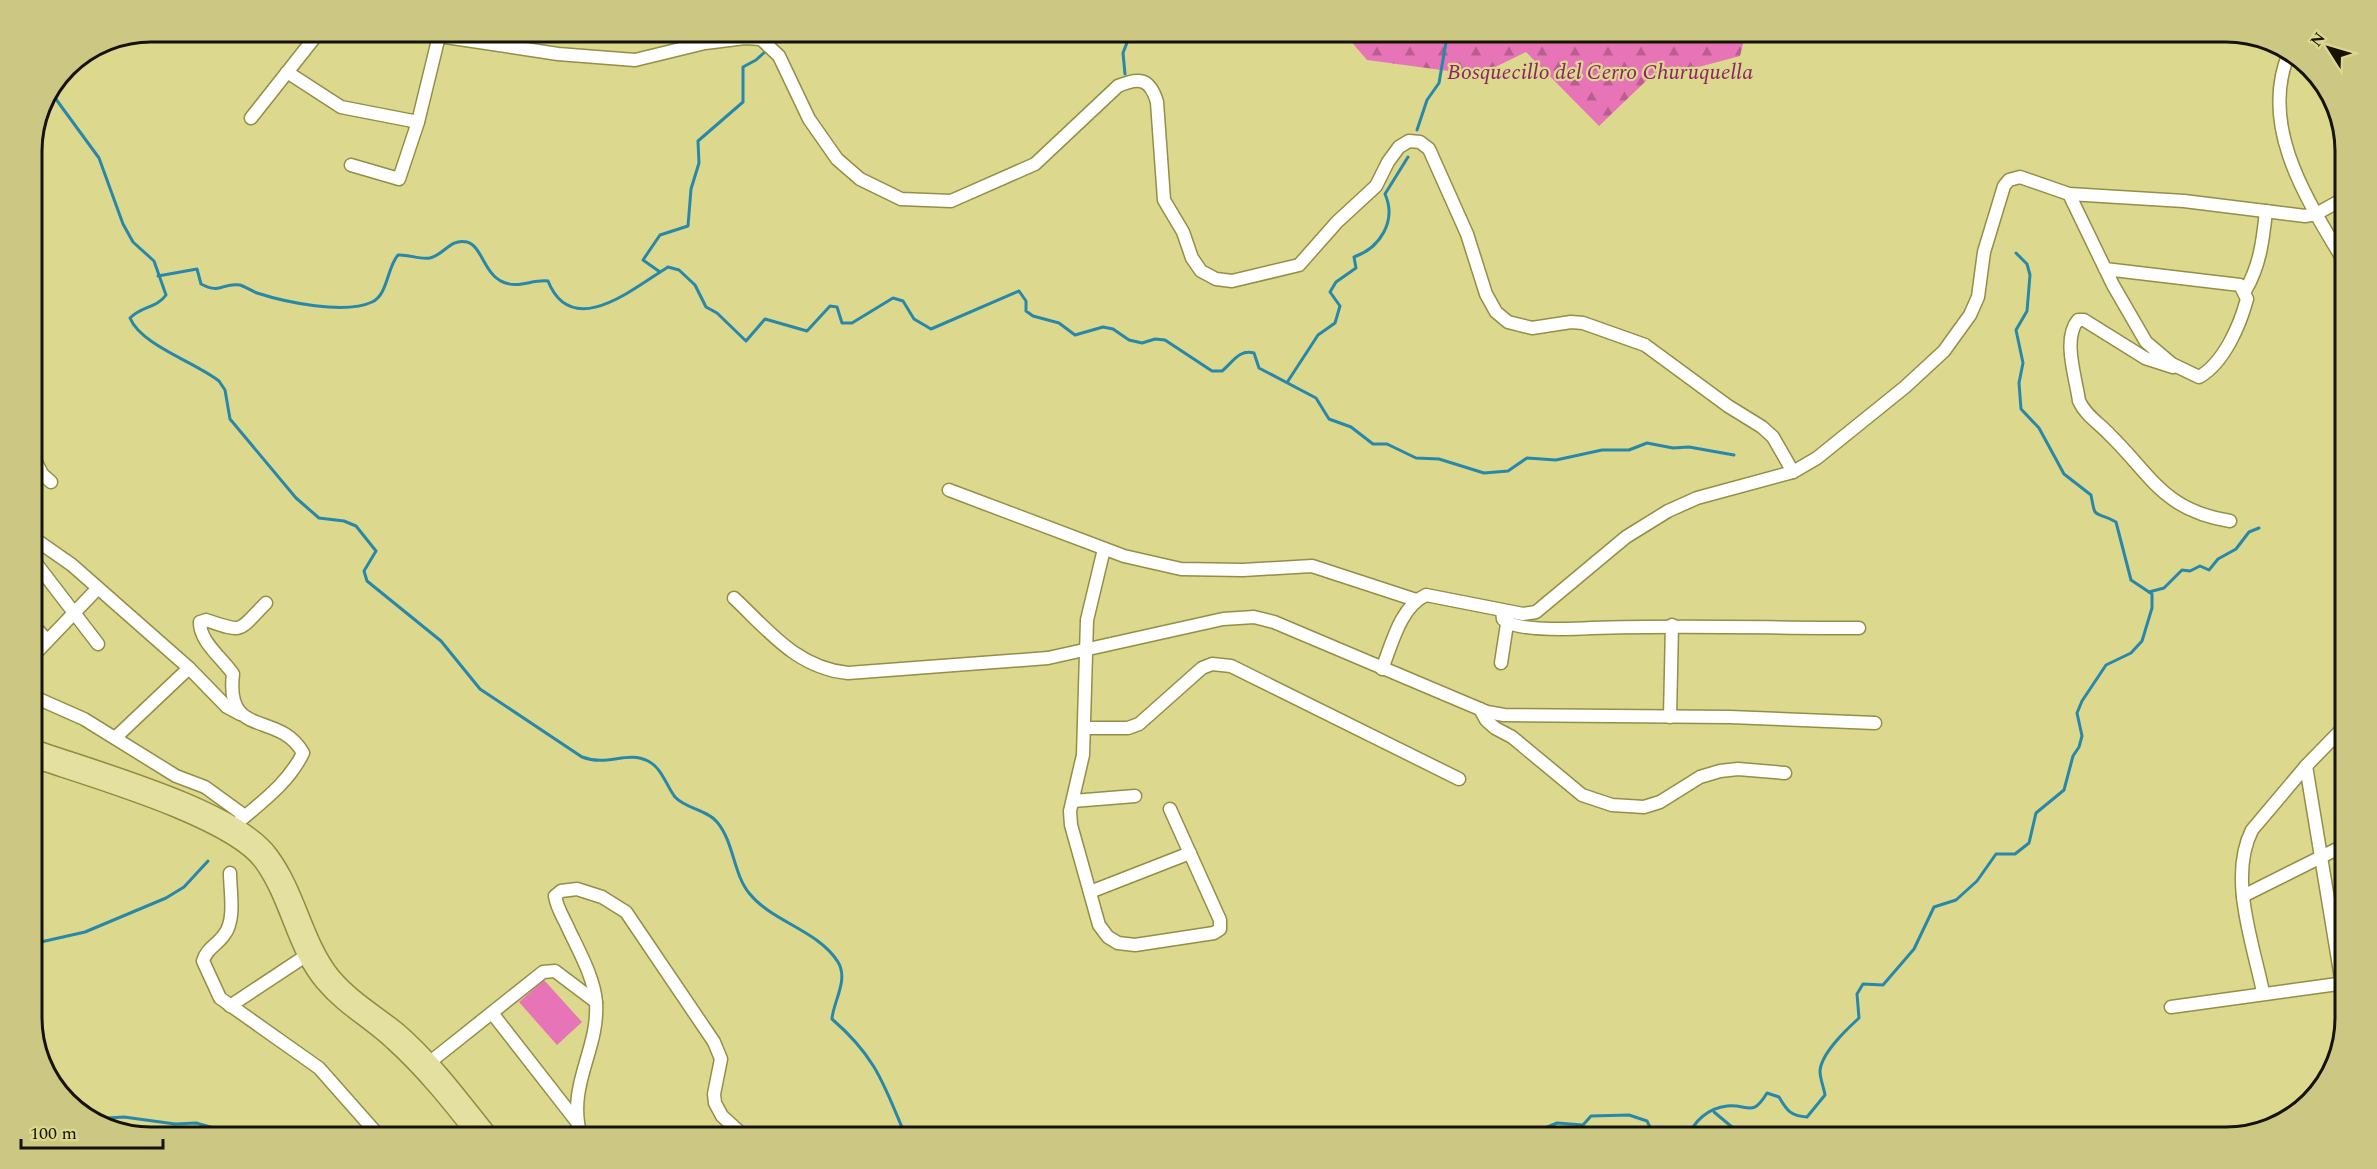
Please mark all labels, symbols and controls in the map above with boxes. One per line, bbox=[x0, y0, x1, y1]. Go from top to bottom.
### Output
north arrow bbox=[2299, 18, 2359, 78]
text: N bbox=[2304, 27, 2331, 52]
park label: Bosquecillo del Cerro Churuquella bbox=[1447, 56, 1753, 89]
scale bar bbox=[21, 1112, 164, 1150]
text: 100 m bbox=[30, 1120, 77, 1147]

